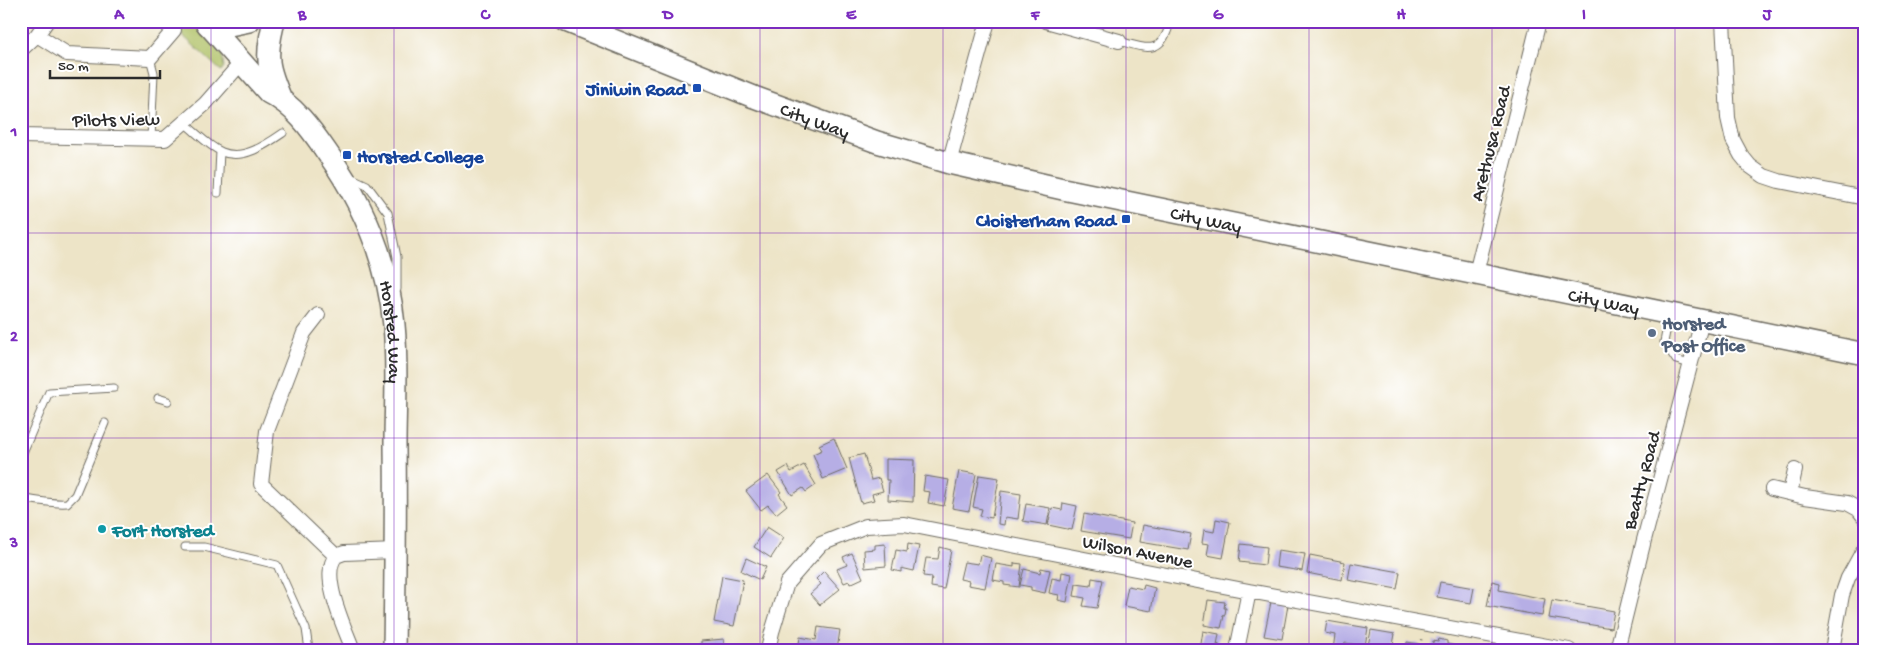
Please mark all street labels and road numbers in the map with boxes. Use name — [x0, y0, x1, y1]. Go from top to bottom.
street label: Arethusa Road — [1467, 82, 1518, 204]
street label: City Way — [776, 100, 852, 146]
street label: Pilots View — [71, 109, 160, 134]
street label: City Way — [1168, 203, 1244, 241]
street label: Horsted Way — [372, 278, 404, 384]
street label: City Way — [1566, 285, 1642, 322]
street label: Beatty Road — [1619, 427, 1668, 534]
street label: Wilson Avenue — [1080, 531, 1195, 575]

